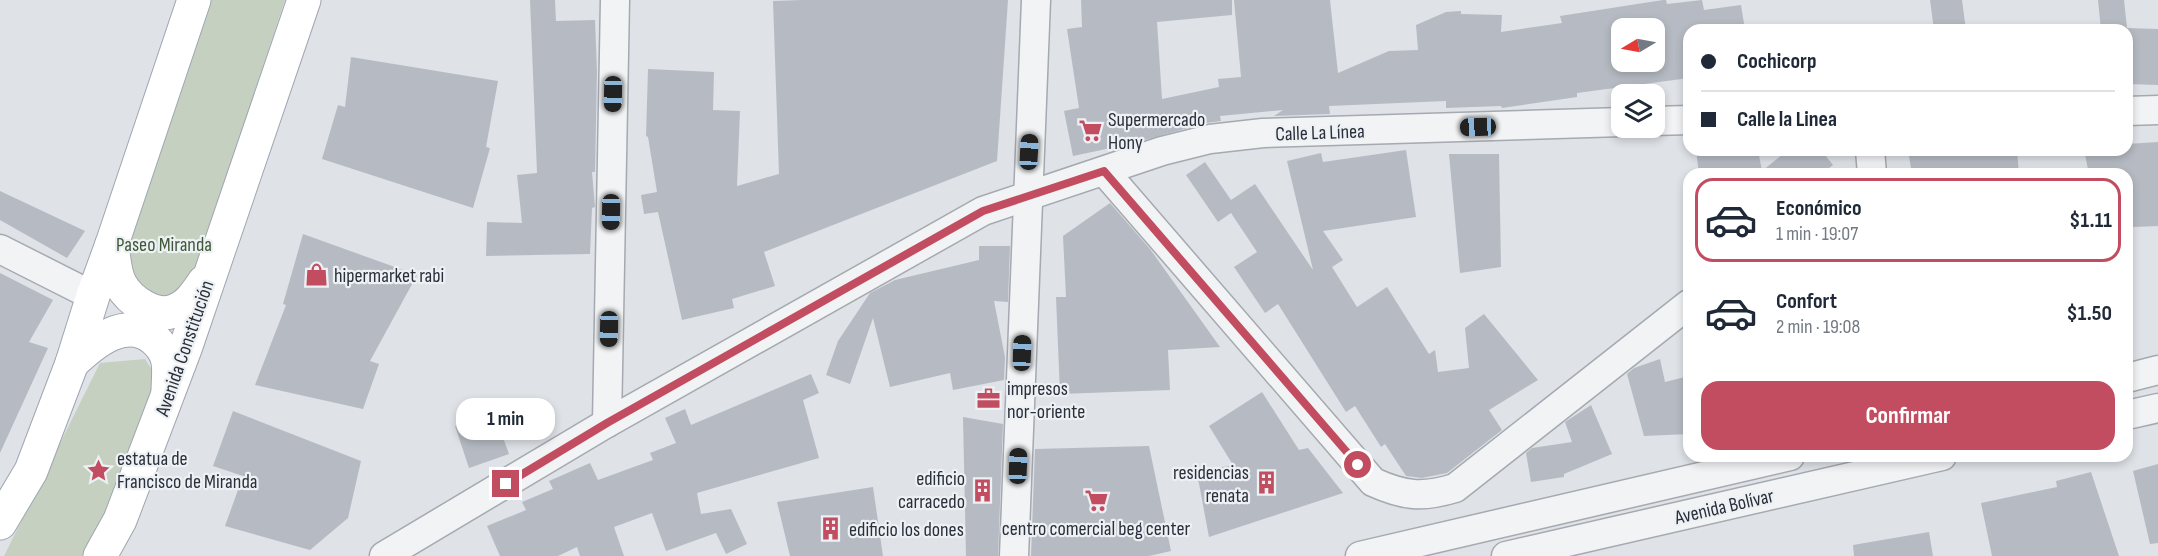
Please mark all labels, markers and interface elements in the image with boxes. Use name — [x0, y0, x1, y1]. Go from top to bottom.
north arrow — [1611, 18, 1665, 72]
map controls — [1611, 18, 1665, 138]
text: Cochicorp — [1737, 48, 1816, 75]
car — [604, 76, 622, 112]
button: layers — [1611, 84, 1665, 138]
text: Calle la Linea — [1737, 106, 1837, 133]
place label: Supermercado Hony — [1108, 108, 1205, 155]
car — [1460, 117, 1496, 137]
supermarket icon: Supermercado Hony — [1077, 118, 1103, 144]
street label: Calle La Línea — [1275, 119, 1365, 147]
car — [1019, 134, 1039, 170]
icon: car — [1704, 193, 1758, 247]
car — [602, 194, 620, 230]
text: Económico — [1776, 195, 1862, 222]
text: $1.11 — [2069, 207, 2112, 234]
text: 1 min · 19:07 — [1776, 222, 1858, 246]
park label: Paseo Miranda — [116, 233, 212, 257]
shop icon: hipermarket rabi — [303, 262, 329, 288]
place label: hipermarket rabi — [334, 264, 444, 288]
street label: Avenida Constitución — [150, 277, 219, 420]
icon: car — [1704, 286, 1758, 340]
text: Confort — [1776, 288, 1837, 315]
text: $1.50 — [2066, 300, 2112, 327]
car — [600, 311, 618, 347]
text: 2 min · 19:08 — [1776, 315, 1860, 339]
car — [1012, 335, 1032, 371]
place label: impresos nor-oriente — [1007, 377, 1085, 424]
button: Confirmar — [1701, 381, 2115, 450]
office icon: impresos nor-oriente — [976, 386, 1002, 412]
callout: 1 min — [456, 397, 556, 439]
text: 1 min — [487, 407, 524, 431]
place label: estatua de Francisco de Miranda — [117, 447, 257, 494]
car — [1008, 448, 1028, 484]
route start — [1344, 451, 1371, 478]
place icon: estatua de Francisco de Miranda — [86, 457, 112, 483]
place label: residencias renata — [1173, 461, 1249, 508]
place label: edificio carracedo — [898, 467, 965, 514]
route end — [492, 470, 519, 497]
building icon: residencias renata — [1254, 470, 1280, 496]
building icon: edificio carracedo — [970, 477, 996, 503]
street label: Avenida Bolívar — [1671, 484, 1776, 530]
supermarket icon: centro comercial beg center — [1083, 487, 1109, 513]
building icon: edificio los dones — [818, 516, 844, 542]
place label: centro comercial beg center — [1002, 517, 1190, 541]
place label: edificio los dones — [849, 518, 964, 542]

